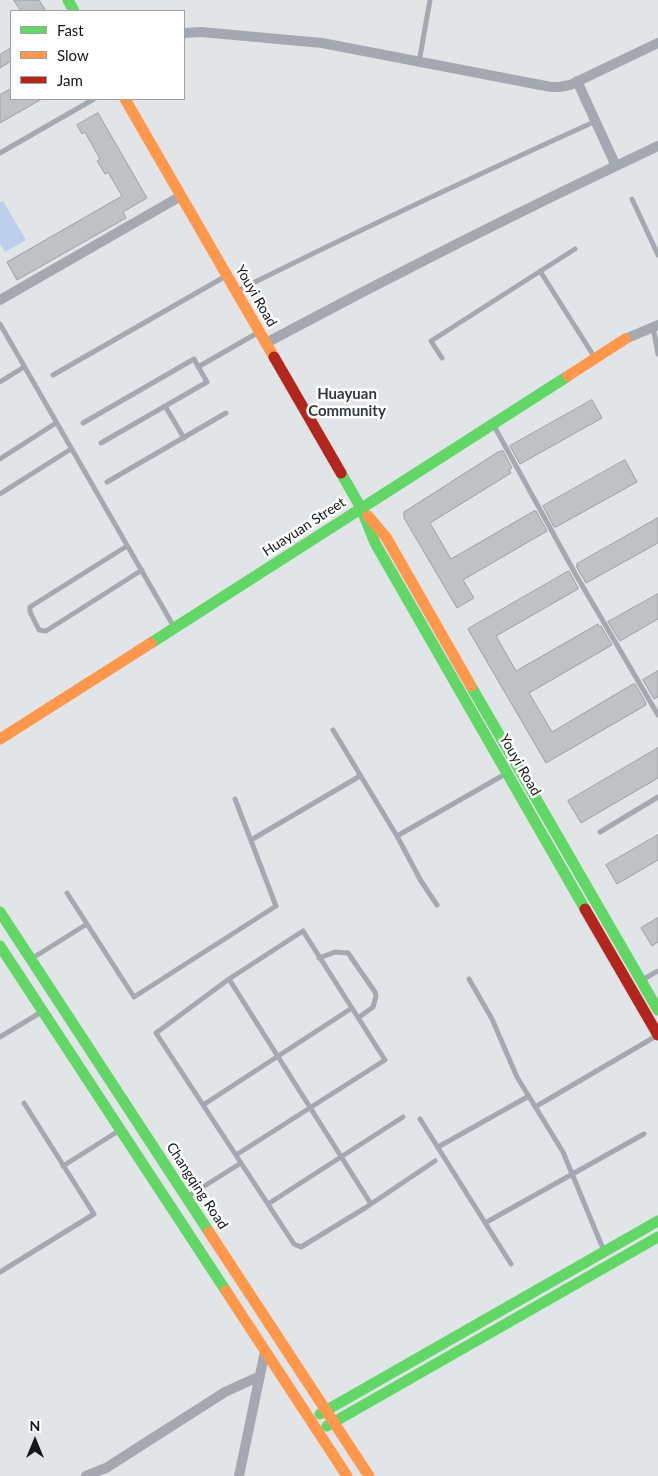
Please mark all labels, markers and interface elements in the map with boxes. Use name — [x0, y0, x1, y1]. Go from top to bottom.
legend — [10, 10, 185, 100]
text: Fast — [57, 21, 84, 39]
text: Slow — [57, 46, 89, 64]
text: Jam — [57, 71, 83, 89]
street label: Youyi Road — [232, 262, 280, 330]
district label: Huayuan Community — [308, 385, 386, 420]
street label: Huayuan Street — [259, 494, 349, 560]
street label: Youyi Road — [496, 731, 544, 799]
street label: Changqing Road — [163, 1139, 231, 1233]
north arrow — [10, 1416, 60, 1466]
text: N — [30, 1417, 40, 1434]

